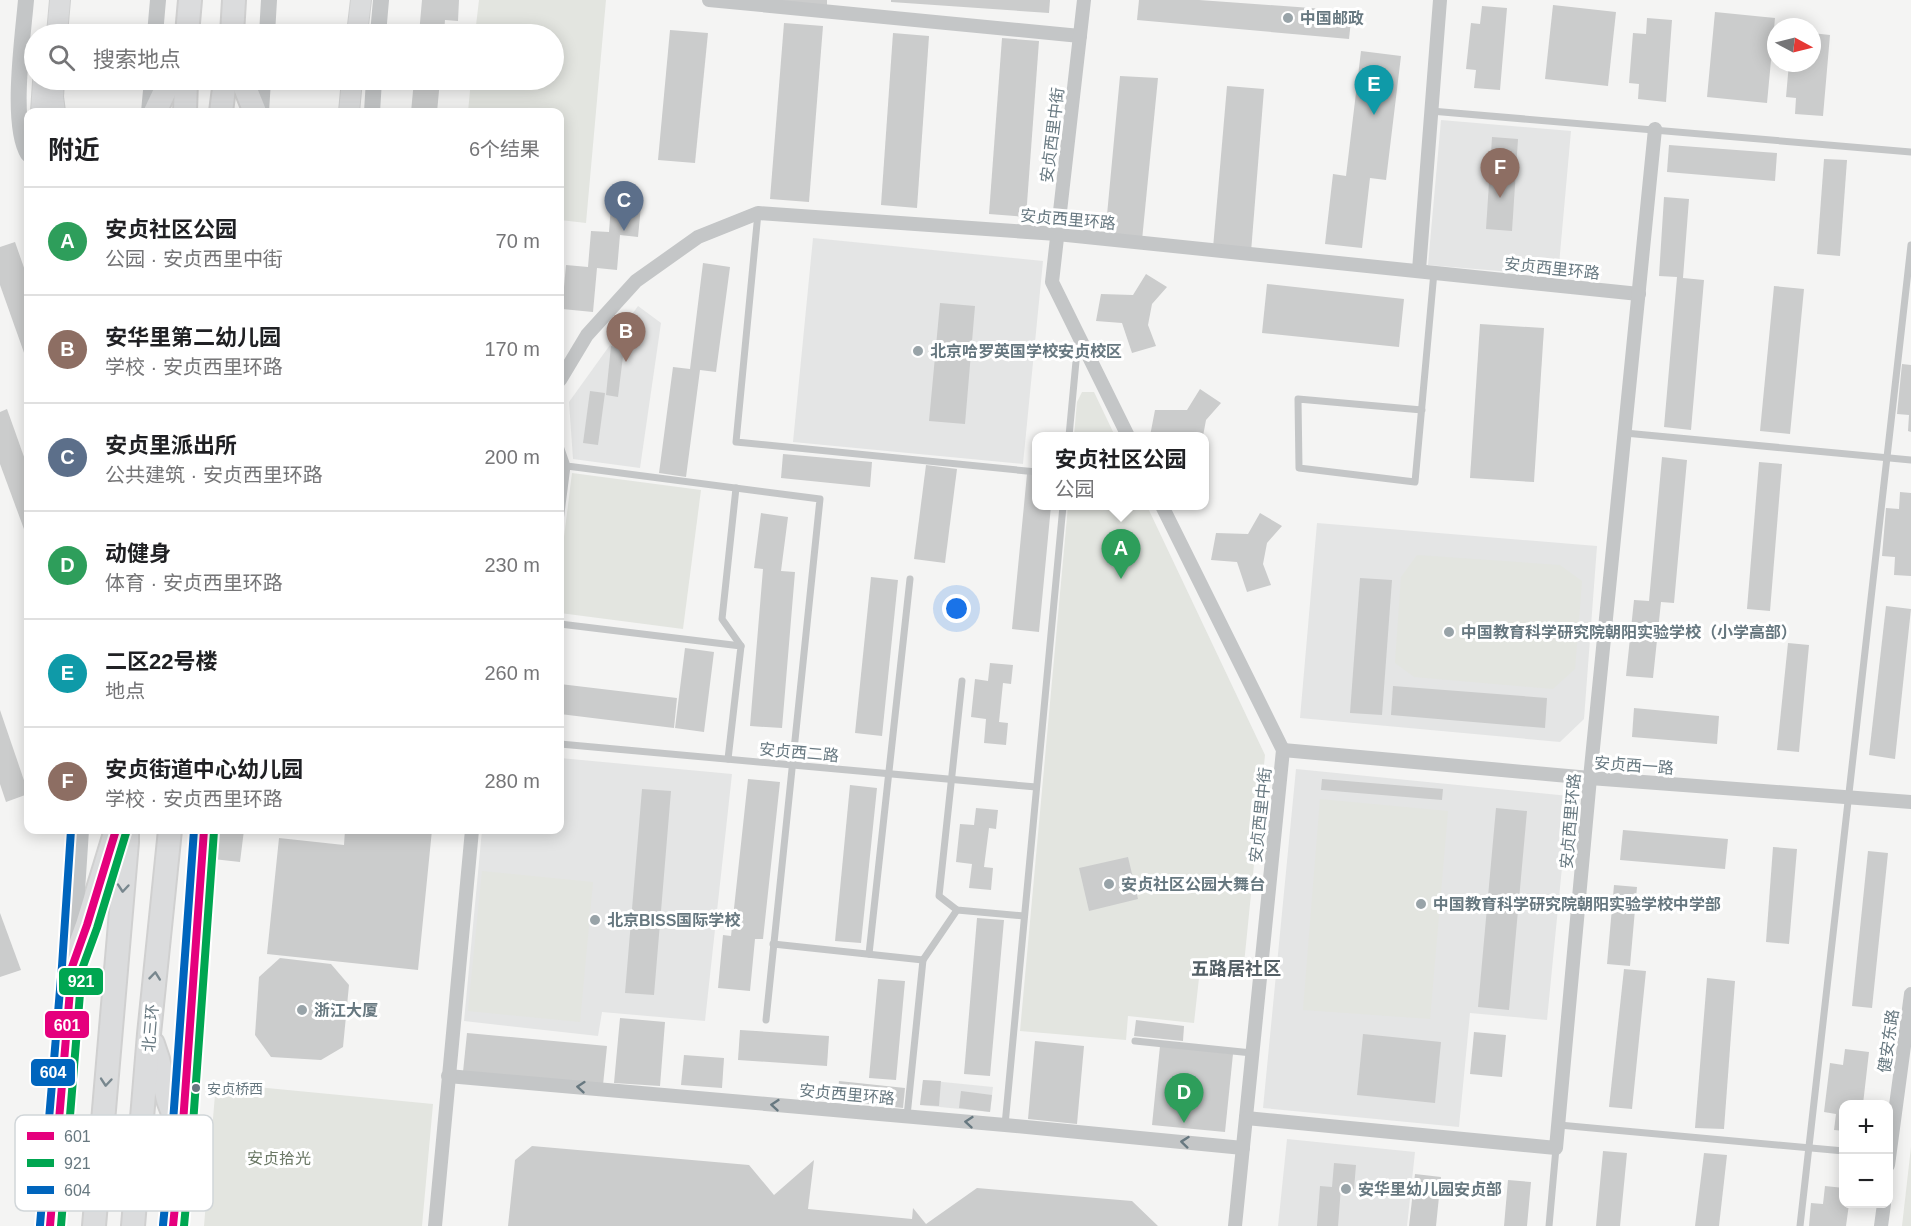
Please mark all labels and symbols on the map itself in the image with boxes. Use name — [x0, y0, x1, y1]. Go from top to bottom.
place label: 中国邮政 — [1300, 10, 1364, 27]
marker: 中国邮政 — [1281, 11, 1295, 25]
north arrow — [1767, 18, 1821, 72]
pin: E — [1354, 66, 1394, 115]
street label: 安贞西里中街 — [1038, 86, 1067, 184]
pin: F — [1480, 148, 1520, 198]
pin: C — [604, 182, 644, 231]
street label: 安贞西里环路 — [1019, 207, 1117, 232]
street label: 安贞西里环路 — [1503, 255, 1601, 282]
pin: B — [606, 312, 646, 362]
place label: 北京哈罗英国学校安贞校区 — [930, 342, 1122, 360]
marker: 北京哈罗英国学校安贞校区 — [911, 344, 925, 358]
pin: A — [1102, 530, 1140, 579]
your location — [942, 594, 971, 623]
place label: 中国教育科学研究院朝阳实验学校（小学高部） — [1461, 623, 1797, 641]
marker: 中国教育科学研究院朝阳实验学校（小学高部） — [1442, 625, 1456, 639]
street label: 安贞西二路 — [758, 741, 840, 764]
street label: 安贞西一路 — [1593, 754, 1674, 777]
street label: 安贞西里中街 — [1247, 766, 1274, 864]
street label: 安贞西里环路 — [1558, 772, 1583, 870]
place label: 安贞社区公园大舞台 — [1121, 875, 1265, 893]
marker: 安贞社区公园大舞台 — [1102, 877, 1116, 891]
one-way arrow — [117, 883, 130, 892]
place label: 中国教育科学研究院朝阳实验学校中学部 — [1433, 895, 1721, 913]
marker: 中国教育科学研究院朝阳实验学校中学部 — [1414, 897, 1428, 911]
place label: 北京BISS国际学校 — [607, 911, 741, 929]
marker: 北京BISS国际学校 — [588, 913, 602, 927]
district label: 五路居社区 — [1191, 959, 1281, 979]
line badge: 921 — [58, 967, 104, 996]
one-way arrow — [148, 972, 161, 981]
text: 921 — [68, 973, 94, 990]
place label: 浙江大厦 — [314, 1002, 378, 1019]
street label: 北三环 — [140, 1003, 161, 1053]
marker: 浙江大厦 — [295, 1003, 309, 1017]
street label: 健安东路 — [1876, 1008, 1901, 1074]
line badge: 601 — [44, 1010, 90, 1039]
text: 601 — [54, 1017, 80, 1034]
line badge: 604 — [30, 1058, 76, 1087]
text: 604 — [40, 1064, 66, 1081]
pin: D — [1164, 1074, 1204, 1123]
one-way arrow — [100, 1078, 113, 1087]
place label: 安贞桥西 — [207, 1081, 263, 1097]
one-way arrow — [576, 1081, 586, 1094]
marker: 安贞桥西 — [190, 1082, 202, 1094]
street label: 安贞西里环路 — [798, 1082, 896, 1107]
one-way arrow — [771, 1098, 780, 1111]
legend — [15, 1115, 213, 1211]
one-way arrow — [965, 1116, 974, 1129]
text: 601 — [64, 1128, 91, 1145]
one-way arrow — [1180, 1136, 1189, 1149]
park label: 安贞拾光 — [247, 1150, 311, 1167]
text: 921 — [64, 1155, 91, 1172]
place label: 安华里幼儿园安贞部 — [1358, 1180, 1502, 1198]
text: 604 — [64, 1182, 91, 1199]
marker: 安华里幼儿园安贞部 — [1339, 1182, 1353, 1196]

